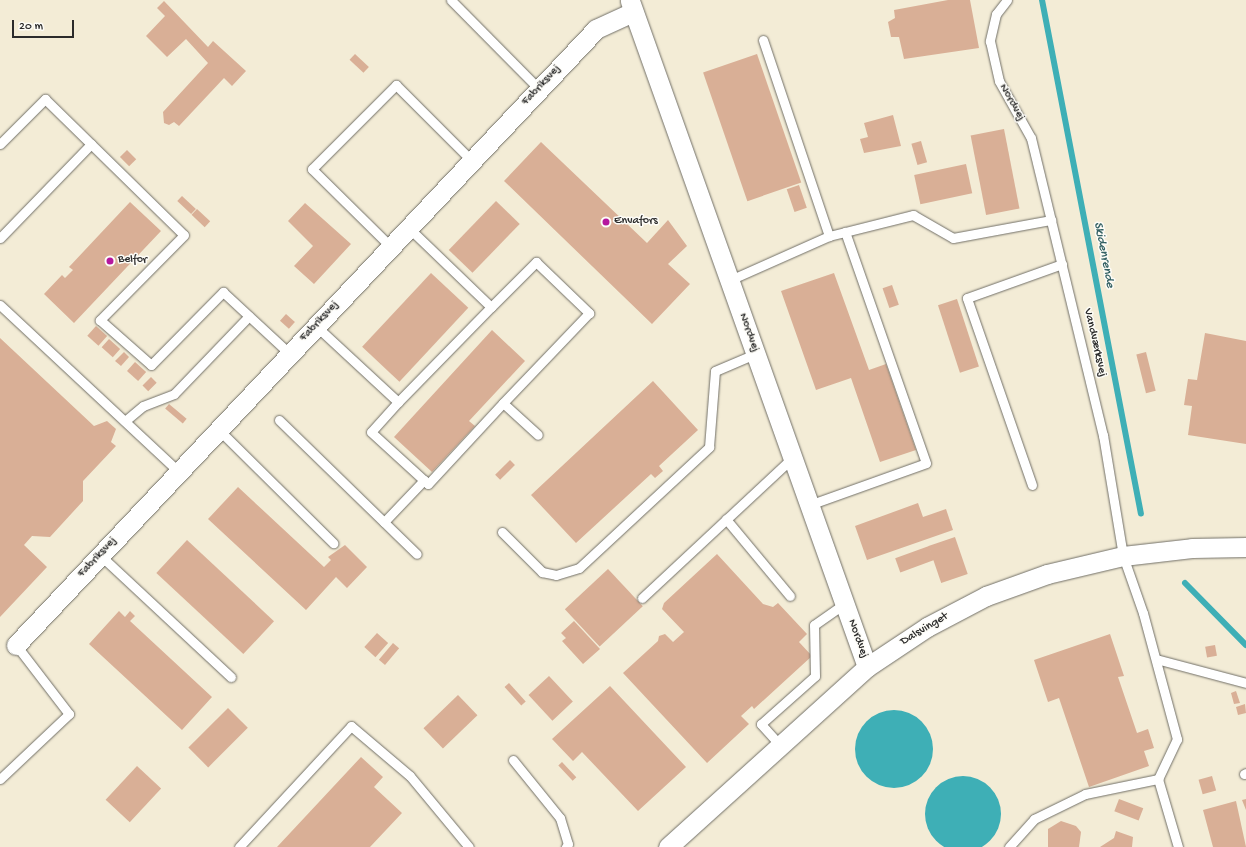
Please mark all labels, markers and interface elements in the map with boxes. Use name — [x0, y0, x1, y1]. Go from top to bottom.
scale bar — [14, 12, 76, 38]
text: 20 m — [19, 20, 43, 34]
street label: Fabriksvej — [519, 63, 565, 109]
street label: Nordvej — [995, 82, 1027, 124]
place label: Envafors — [614, 215, 658, 229]
marker: Envafors — [601, 217, 611, 227]
water label: Skidenrende — [1089, 221, 1117, 289]
place label: Belfor — [118, 254, 147, 268]
marker: Belfor — [105, 256, 115, 266]
street label: Fabriksvej — [297, 299, 343, 345]
street label: Vandværksvej — [1079, 307, 1109, 379]
street label: Nordvej — [735, 312, 761, 354]
street label: Fabriksvej — [75, 535, 121, 581]
street label: Dalsvinget — [899, 610, 951, 650]
street label: Nordvej — [843, 618, 871, 660]

